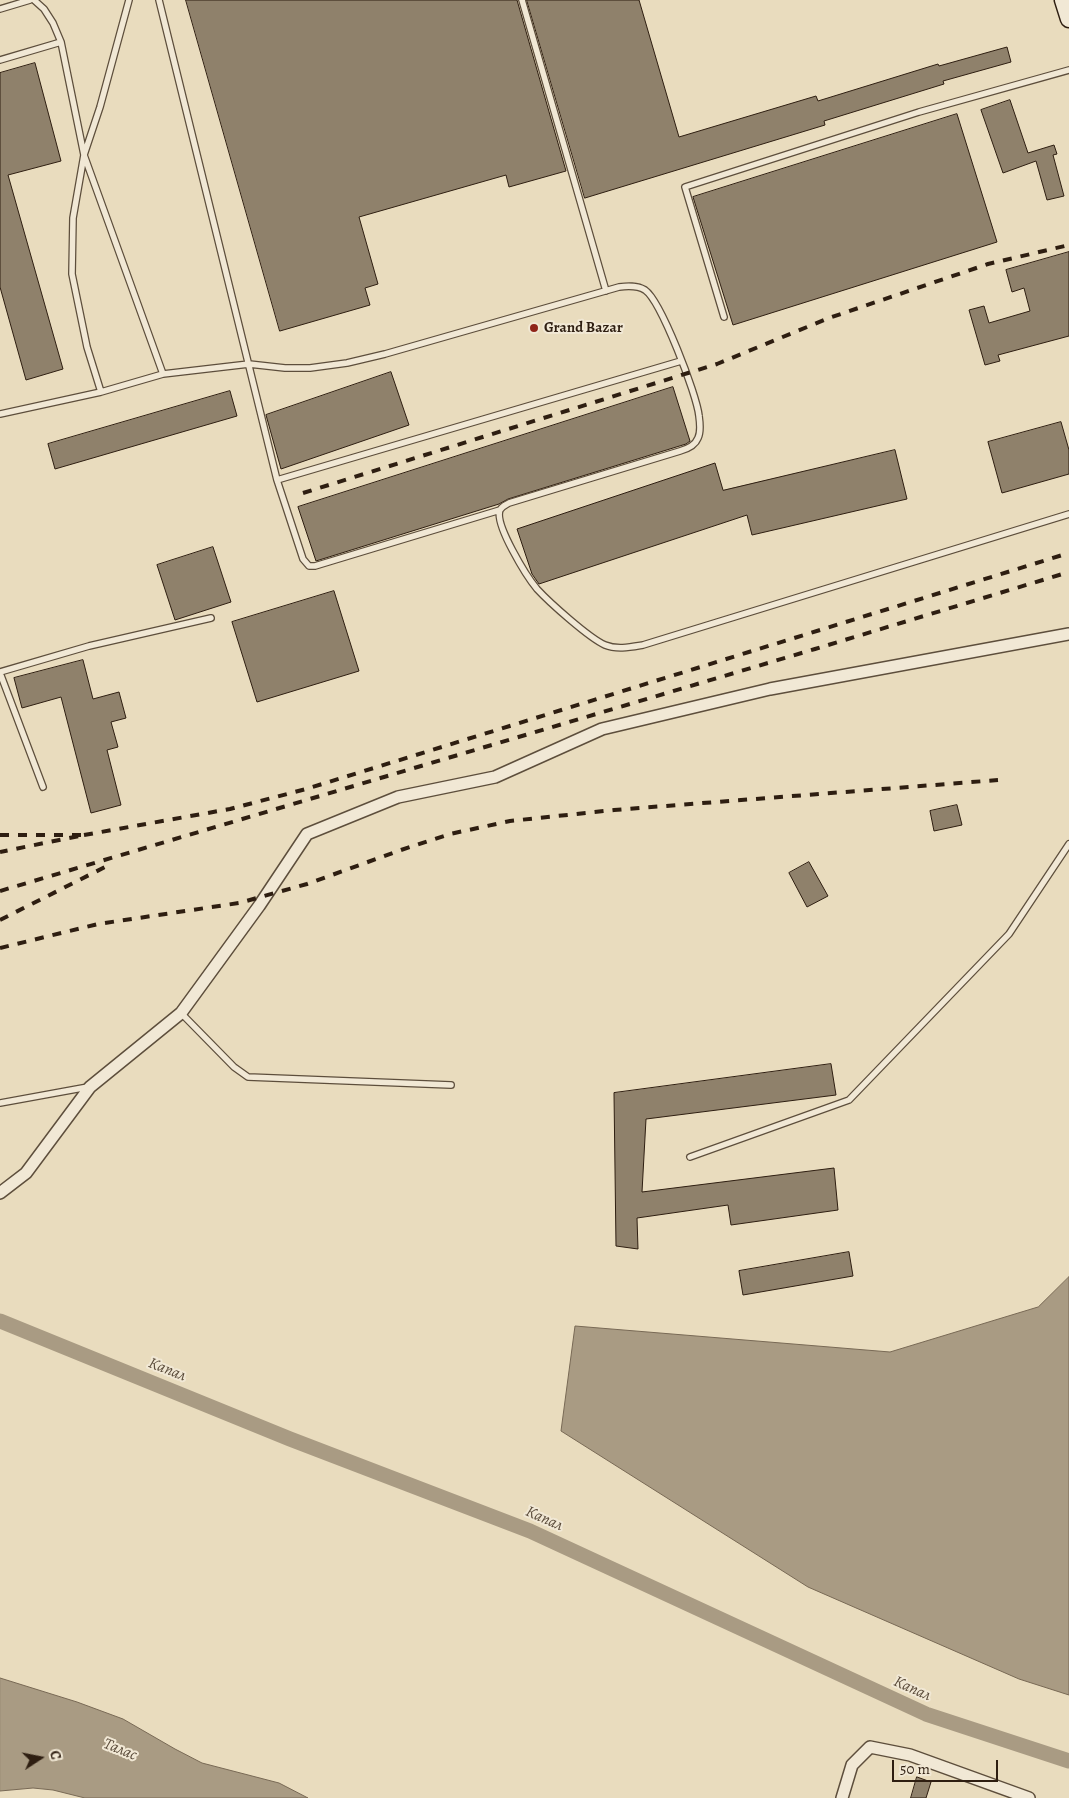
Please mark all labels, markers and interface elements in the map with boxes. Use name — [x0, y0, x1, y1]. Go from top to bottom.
place label: Grand Bazar — [544, 319, 623, 337]
marker: Grand Bazar — [528, 322, 540, 334]
water label: Капал — [145, 1354, 189, 1386]
water label: Капал — [522, 1502, 566, 1536]
water label: Капал — [890, 1672, 934, 1706]
north arrow — [15, 1733, 65, 1783]
water label: Талас — [100, 1735, 140, 1765]
text: С — [45, 1749, 65, 1761]
scale bar — [894, 1750, 1000, 1782]
text: 50 m — [900, 1759, 930, 1779]

